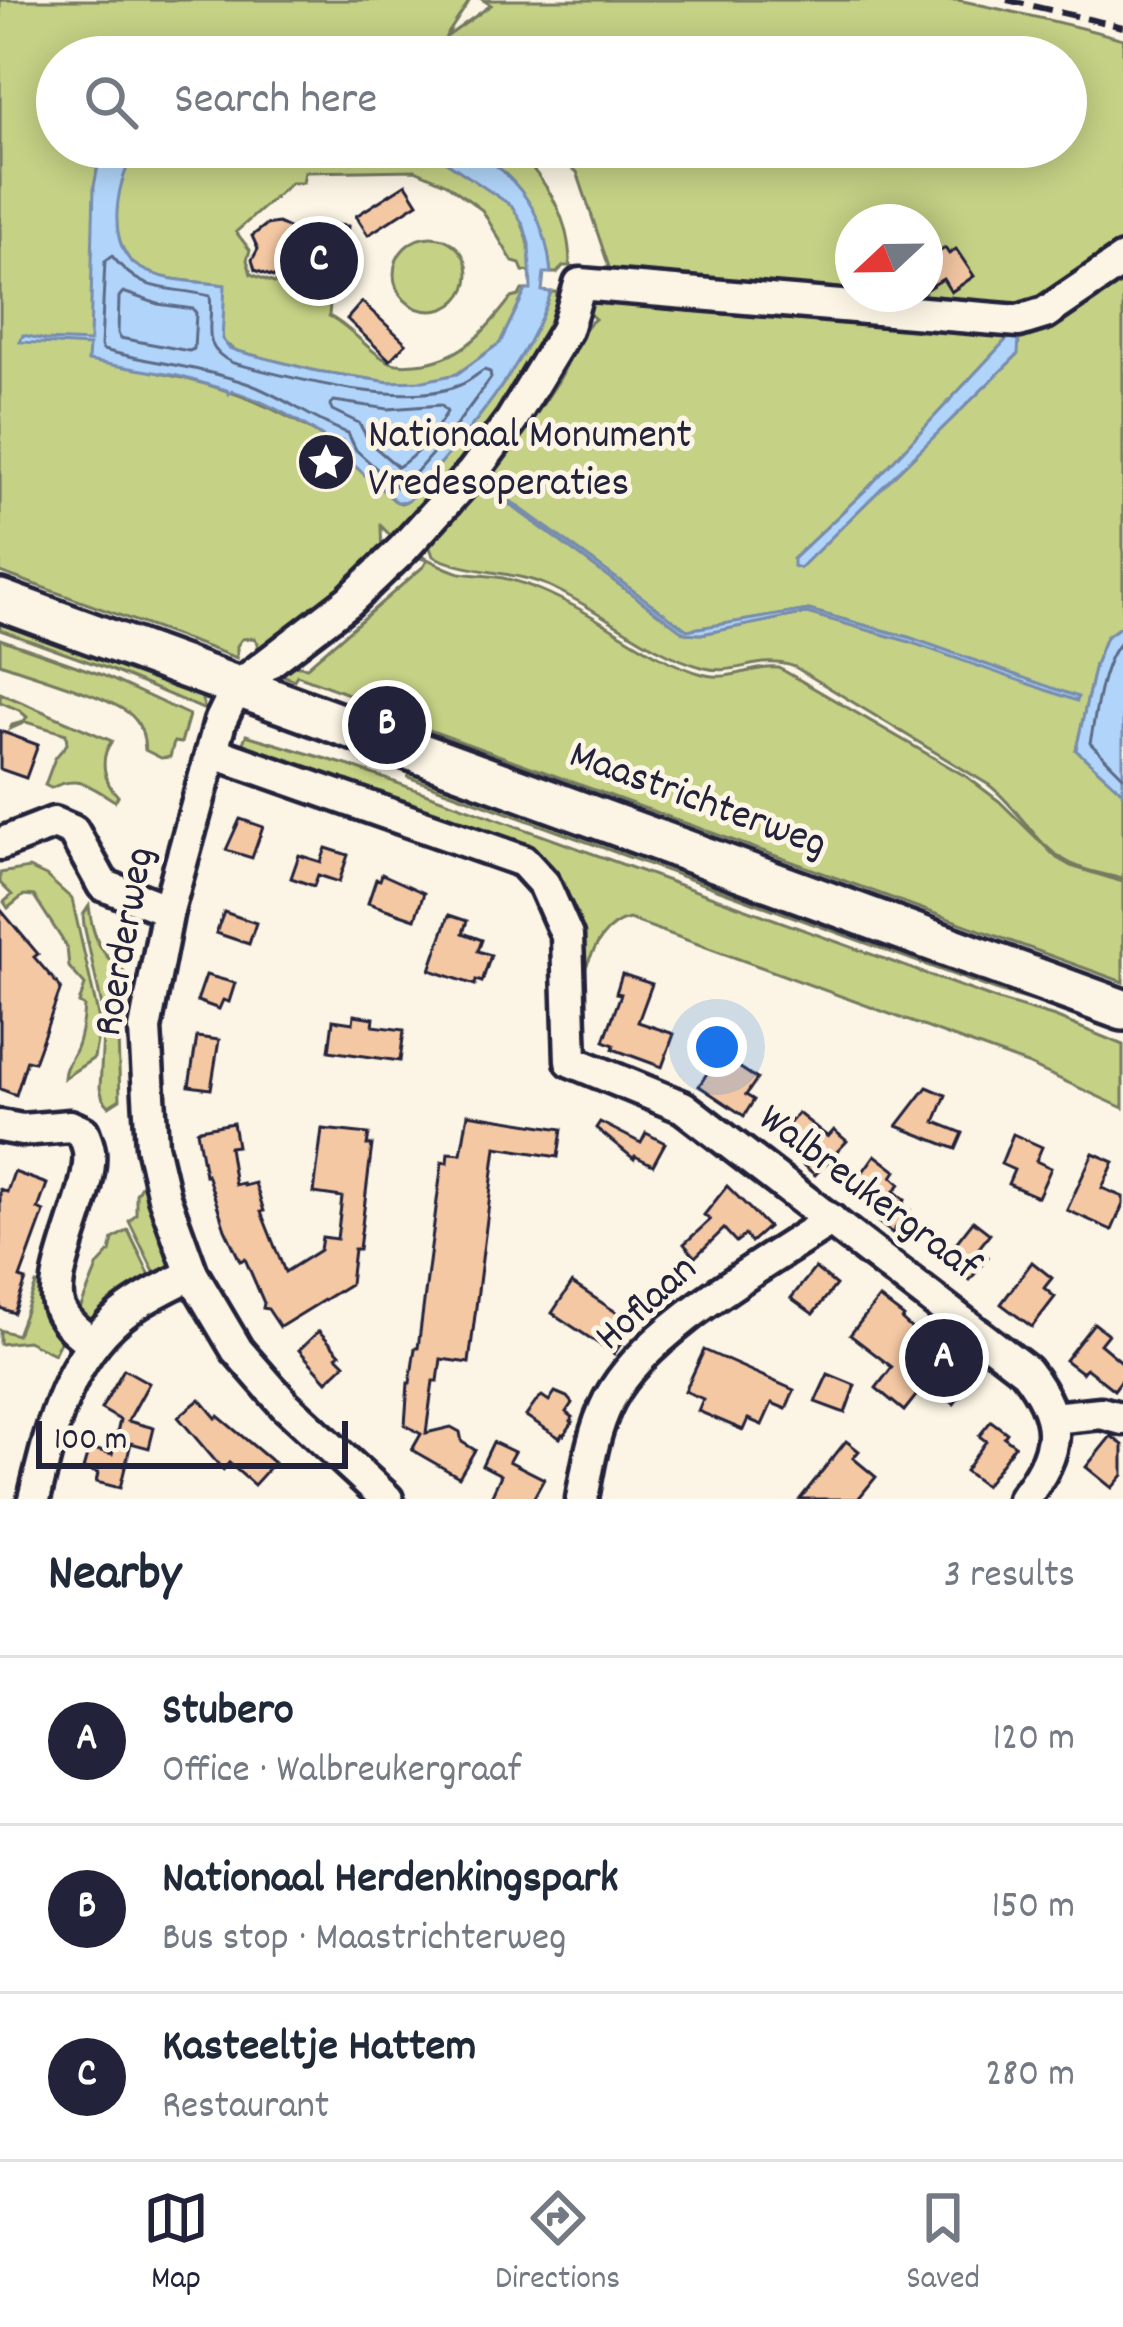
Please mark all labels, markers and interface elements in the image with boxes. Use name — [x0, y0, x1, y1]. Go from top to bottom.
search box — [36, 36, 1087, 168]
icon: search — [78, 69, 144, 135]
text: Search here — [174, 70, 377, 134]
north arrow — [835, 204, 943, 312]
pin: C — [280, 216, 358, 306]
place label: Nationaal Monument Vredesoperaties — [368, 408, 692, 516]
place icon: Nationaal Monument Vredesoperaties — [295, 431, 357, 493]
pin: B — [348, 680, 426, 770]
street label: Maastrichterweg — [560, 728, 834, 876]
street label: Roerderweg — [81, 843, 173, 1041]
your location — [687, 1017, 747, 1077]
street label: Walbreukergraaf — [744, 1092, 991, 1299]
street label: Hoflaan — [583, 1243, 713, 1367]
pin: A — [905, 1313, 983, 1403]
scale bar — [36, 1415, 348, 1468]
text: 100 m — [54, 1418, 127, 1465]
text: Nearby — [48, 1541, 181, 1613]
text: 3 results — [944, 1550, 1075, 1605]
text: Stubero — [162, 1681, 294, 1745]
text: A — [76, 1713, 98, 1768]
text: 120 m — [992, 1713, 1075, 1768]
text: Office · Walbreukergraaf — [162, 1745, 521, 1800]
text: Nationaal Herdenkingspark — [162, 1849, 619, 1913]
text: B — [78, 1881, 96, 1936]
text: 150 m — [991, 1881, 1075, 1936]
text: Bus stop · Maastrichterweg — [162, 1913, 566, 1968]
text: Kasteeltje Hattem — [162, 2017, 476, 2081]
text: C — [77, 2049, 97, 2104]
text: 280 m — [985, 2049, 1075, 2104]
text: Restaurant — [162, 2081, 329, 2136]
tab: Map — [143, 2185, 209, 2304]
tab: Directions — [495, 2185, 620, 2304]
tab: Saved — [906, 2185, 980, 2304]

